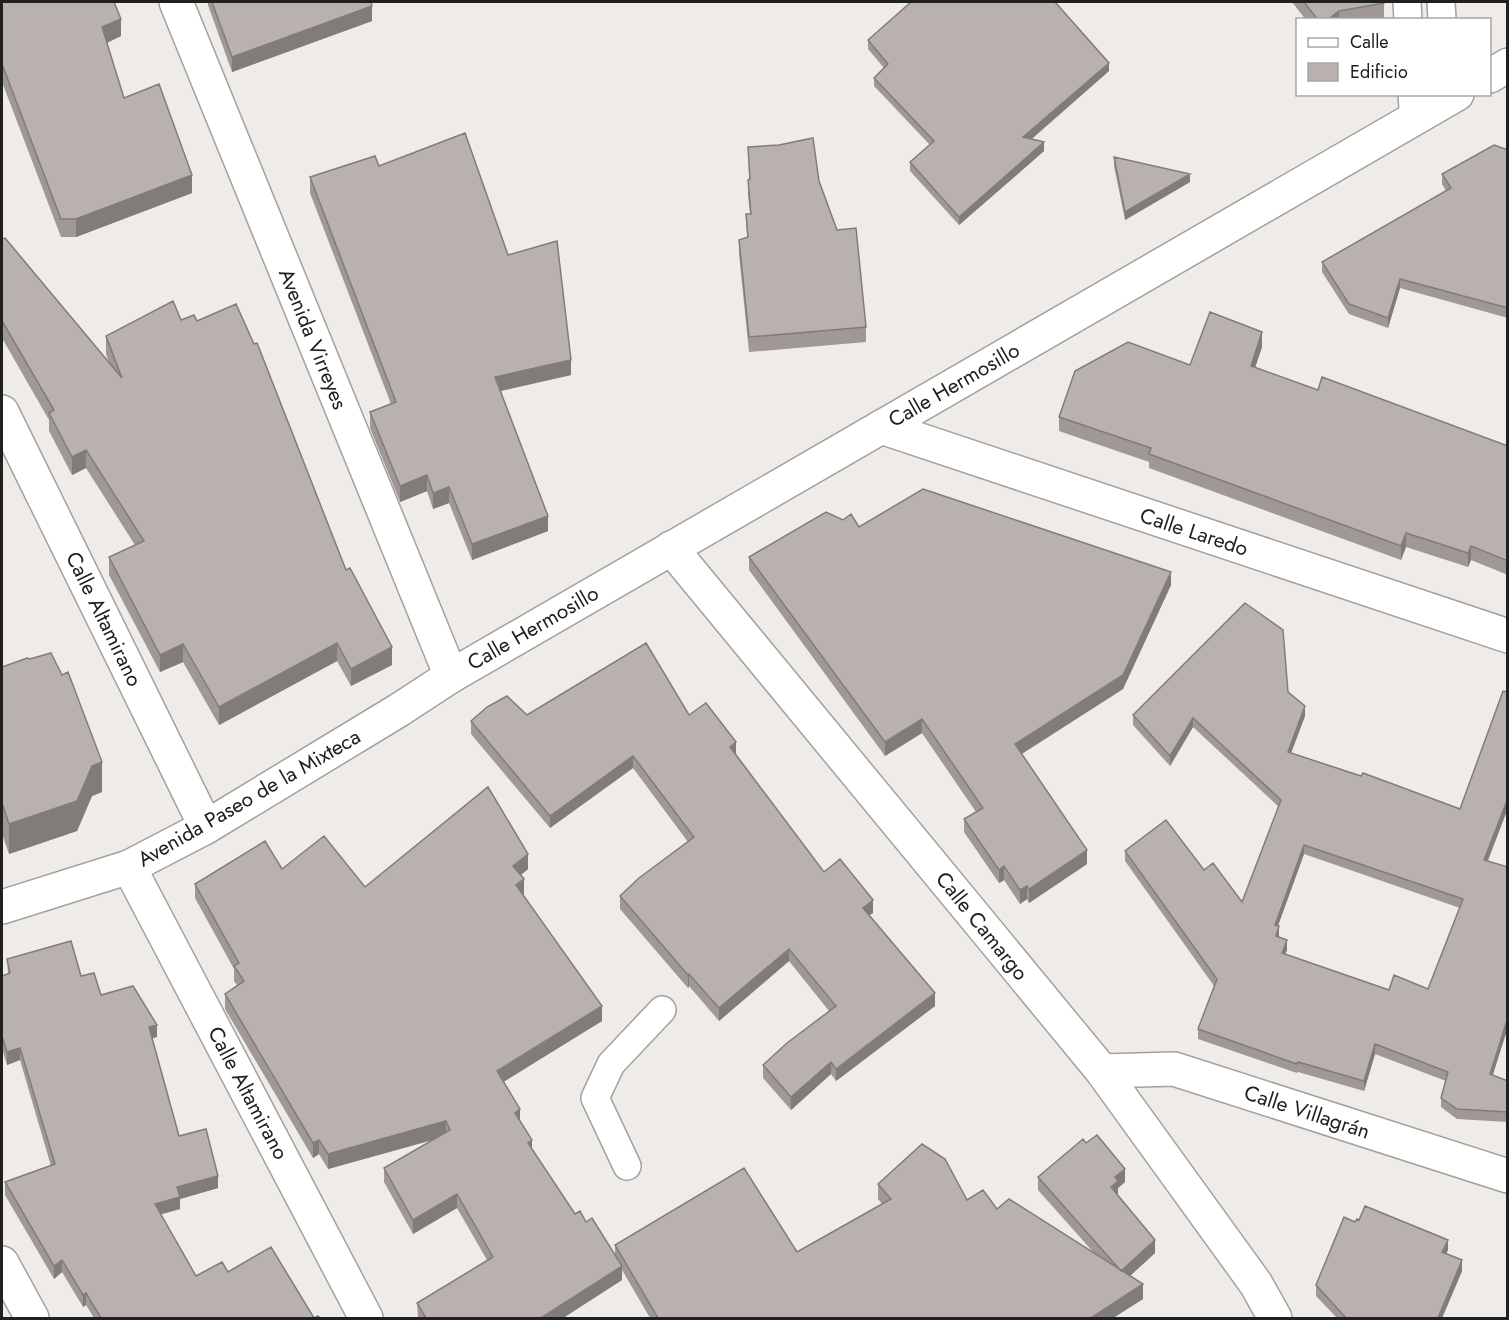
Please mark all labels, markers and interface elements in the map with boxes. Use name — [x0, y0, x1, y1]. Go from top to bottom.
legend — [1296, 18, 1491, 96]
text: Calle — [1350, 29, 1389, 55]
text: Edificio — [1350, 59, 1408, 85]
street label: Avenida Virreyes — [271, 264, 355, 414]
street label: Calle Hermosillo — [883, 335, 1025, 435]
street label: Calle Laredo — [1136, 500, 1252, 564]
street label: Calle Altamirano — [58, 546, 150, 692]
street label: Calle Hermosillo — [462, 578, 604, 678]
street label: Avenida Paseo de la Mixteca — [132, 722, 366, 874]
street label: Calle Camargo — [929, 865, 1035, 987]
street label: Calle Altamirano — [200, 1021, 296, 1165]
street label: Calle Villagrán — [1240, 1078, 1374, 1146]

